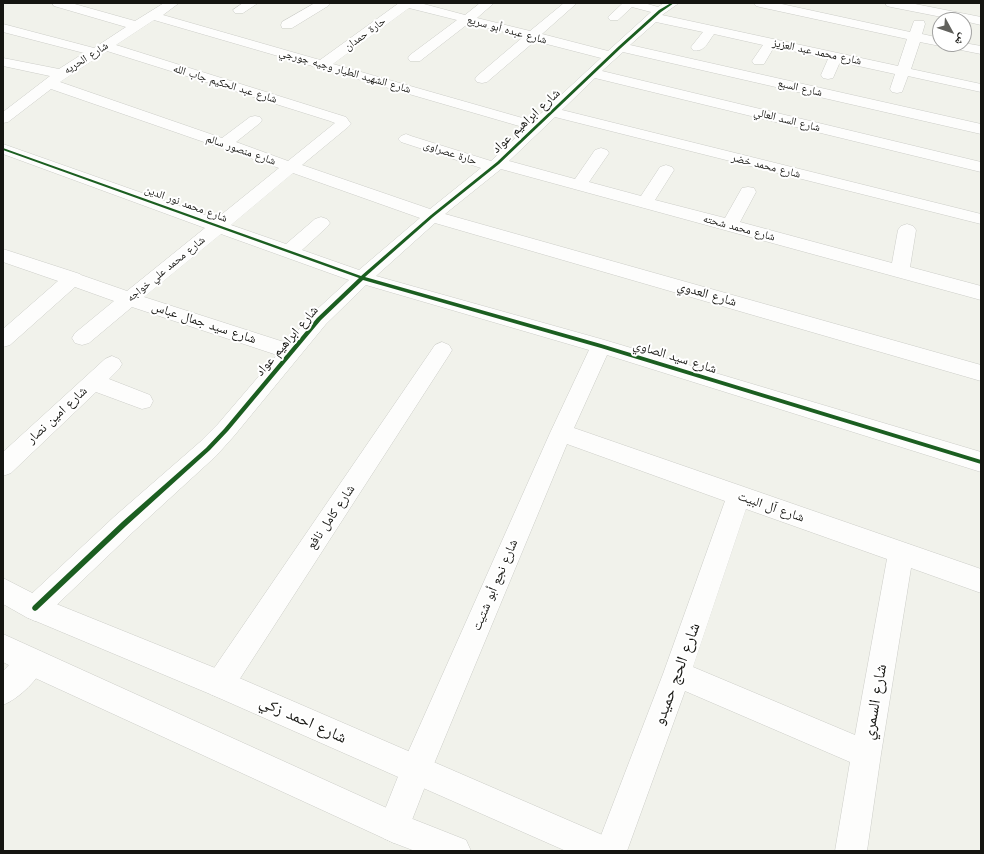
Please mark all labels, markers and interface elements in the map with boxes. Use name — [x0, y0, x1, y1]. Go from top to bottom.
north arrow — [932, 12, 972, 52]
street label: شارع عبده أبو سريع — [466, 13, 548, 47]
street label: حارة حمدان — [342, 15, 388, 53]
text: ش — [952, 31, 970, 48]
street label: شارع محمد عبد العزيز — [771, 36, 863, 68]
street label: شارع الحريه — [61, 39, 111, 77]
street label: شارع الشهيد الطيار وجيه جورجي — [278, 46, 412, 96]
street label: شارع عبد الحكيم جاب الله — [171, 62, 279, 106]
street label: شارع السبع — [776, 76, 824, 100]
street label: شارع ابراهيم عواد — [489, 85, 563, 157]
street label: شارع السد العالي — [752, 105, 822, 135]
street label: شارع منصور سالم — [204, 132, 278, 168]
street label: حارة عصراوى — [422, 138, 478, 168]
street label: شارع محمد خضر — [730, 151, 802, 181]
street label: شارع محمد نور الدين — [143, 183, 229, 225]
street label: شارع محمد شحته — [702, 212, 776, 244]
street label: شارع محمد علي خواجه — [124, 233, 208, 305]
street label: شارع العدوي — [676, 278, 738, 310]
street label: شارع سيد جمال عباس — [150, 299, 258, 347]
street label: شارع ابراهيم عواد — [252, 303, 322, 379]
street label: شارع سيد الصاوي — [631, 337, 719, 377]
street label: شارع امين نصار — [24, 383, 90, 447]
street label: شارع كامل نافع — [304, 482, 358, 552]
street label: شارع آل البيت — [736, 488, 806, 526]
street label: شارع نجع أبو شتيت — [469, 537, 521, 633]
street label: شارع الحج حميدو — [650, 620, 704, 728]
street label: شارع السمري — [859, 663, 891, 741]
street label: شارع احمد زكي — [256, 692, 350, 748]

